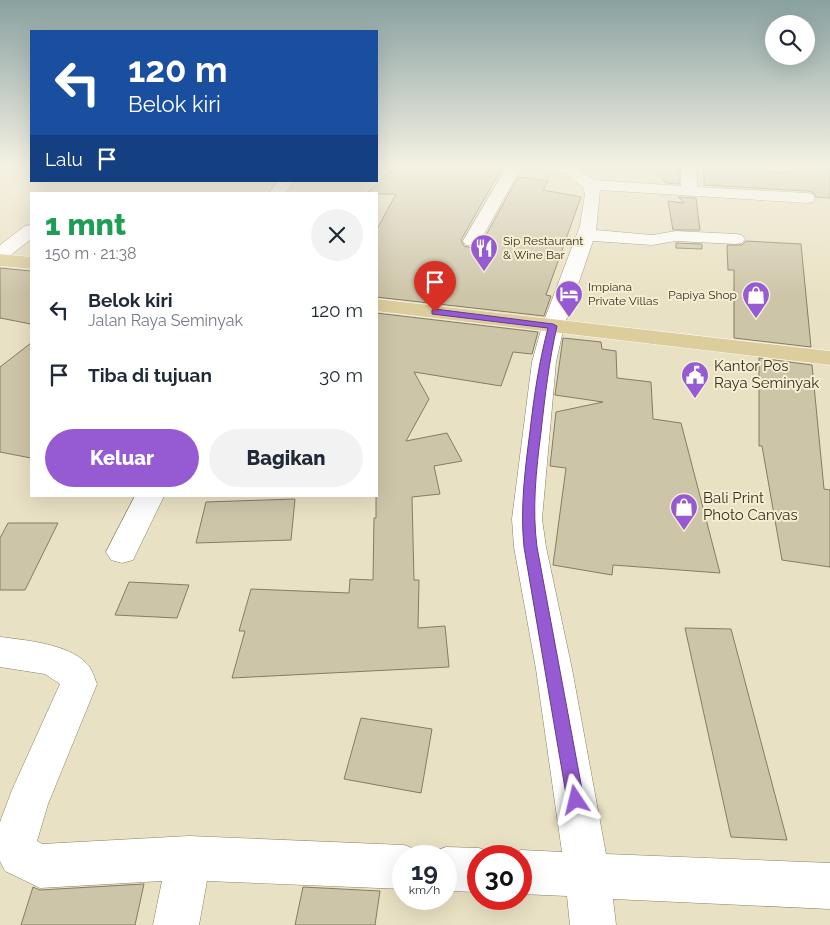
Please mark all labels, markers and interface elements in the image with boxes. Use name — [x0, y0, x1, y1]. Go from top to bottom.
map controls — [765, 15, 815, 65]
button: search — [765, 15, 815, 65]
text: 120 m — [128, 49, 228, 90]
icon: left — [45, 50, 110, 115]
text: Belok kiri — [128, 91, 221, 117]
icon: arrive — [93, 145, 121, 173]
text: Lalu — [45, 148, 83, 170]
text: 1 mnt — [45, 207, 126, 242]
button: close — [311, 209, 363, 261]
restaurant icon: Sip Restaurant & Wine Bar — [469, 233, 499, 272]
place label: Sip Restaurant & Wine Bar — [503, 234, 583, 262]
text: 150 m · 21:38 — [45, 244, 137, 263]
pin — [414, 261, 456, 312]
icon: arrive — [421, 268, 449, 296]
hotel icon: Impiana Private Villas — [554, 279, 584, 318]
place label: Impiana Private Villas — [588, 280, 658, 308]
shop icon: Papiya Shop — [741, 280, 771, 319]
place label: Papiya Shop — [668, 288, 737, 302]
text: Belok kiri — [88, 289, 173, 311]
icon: left — [45, 296, 73, 324]
text: 120 m — [311, 299, 363, 321]
text: Jalan Raya Seminyak — [88, 311, 243, 330]
place label: Kantor Pos Raya Seminyak — [714, 357, 819, 392]
public building icon: Kantor Pos Raya Seminyak — [680, 360, 710, 399]
icon: arrive — [45, 361, 73, 389]
text: Tiba di tujuan — [88, 364, 212, 386]
text: 30 m — [319, 364, 363, 386]
button: Keluar — [45, 429, 199, 487]
button: Bagikan — [209, 429, 363, 487]
place label: Bali Print Photo Canvas — [703, 489, 798, 524]
shop icon: Bali Print Photo Canvas — [669, 492, 699, 531]
position arrow — [549, 773, 601, 825]
speed limit sign: 30 — [467, 845, 532, 910]
text: 19 — [411, 856, 438, 886]
text: km/h — [409, 883, 440, 897]

